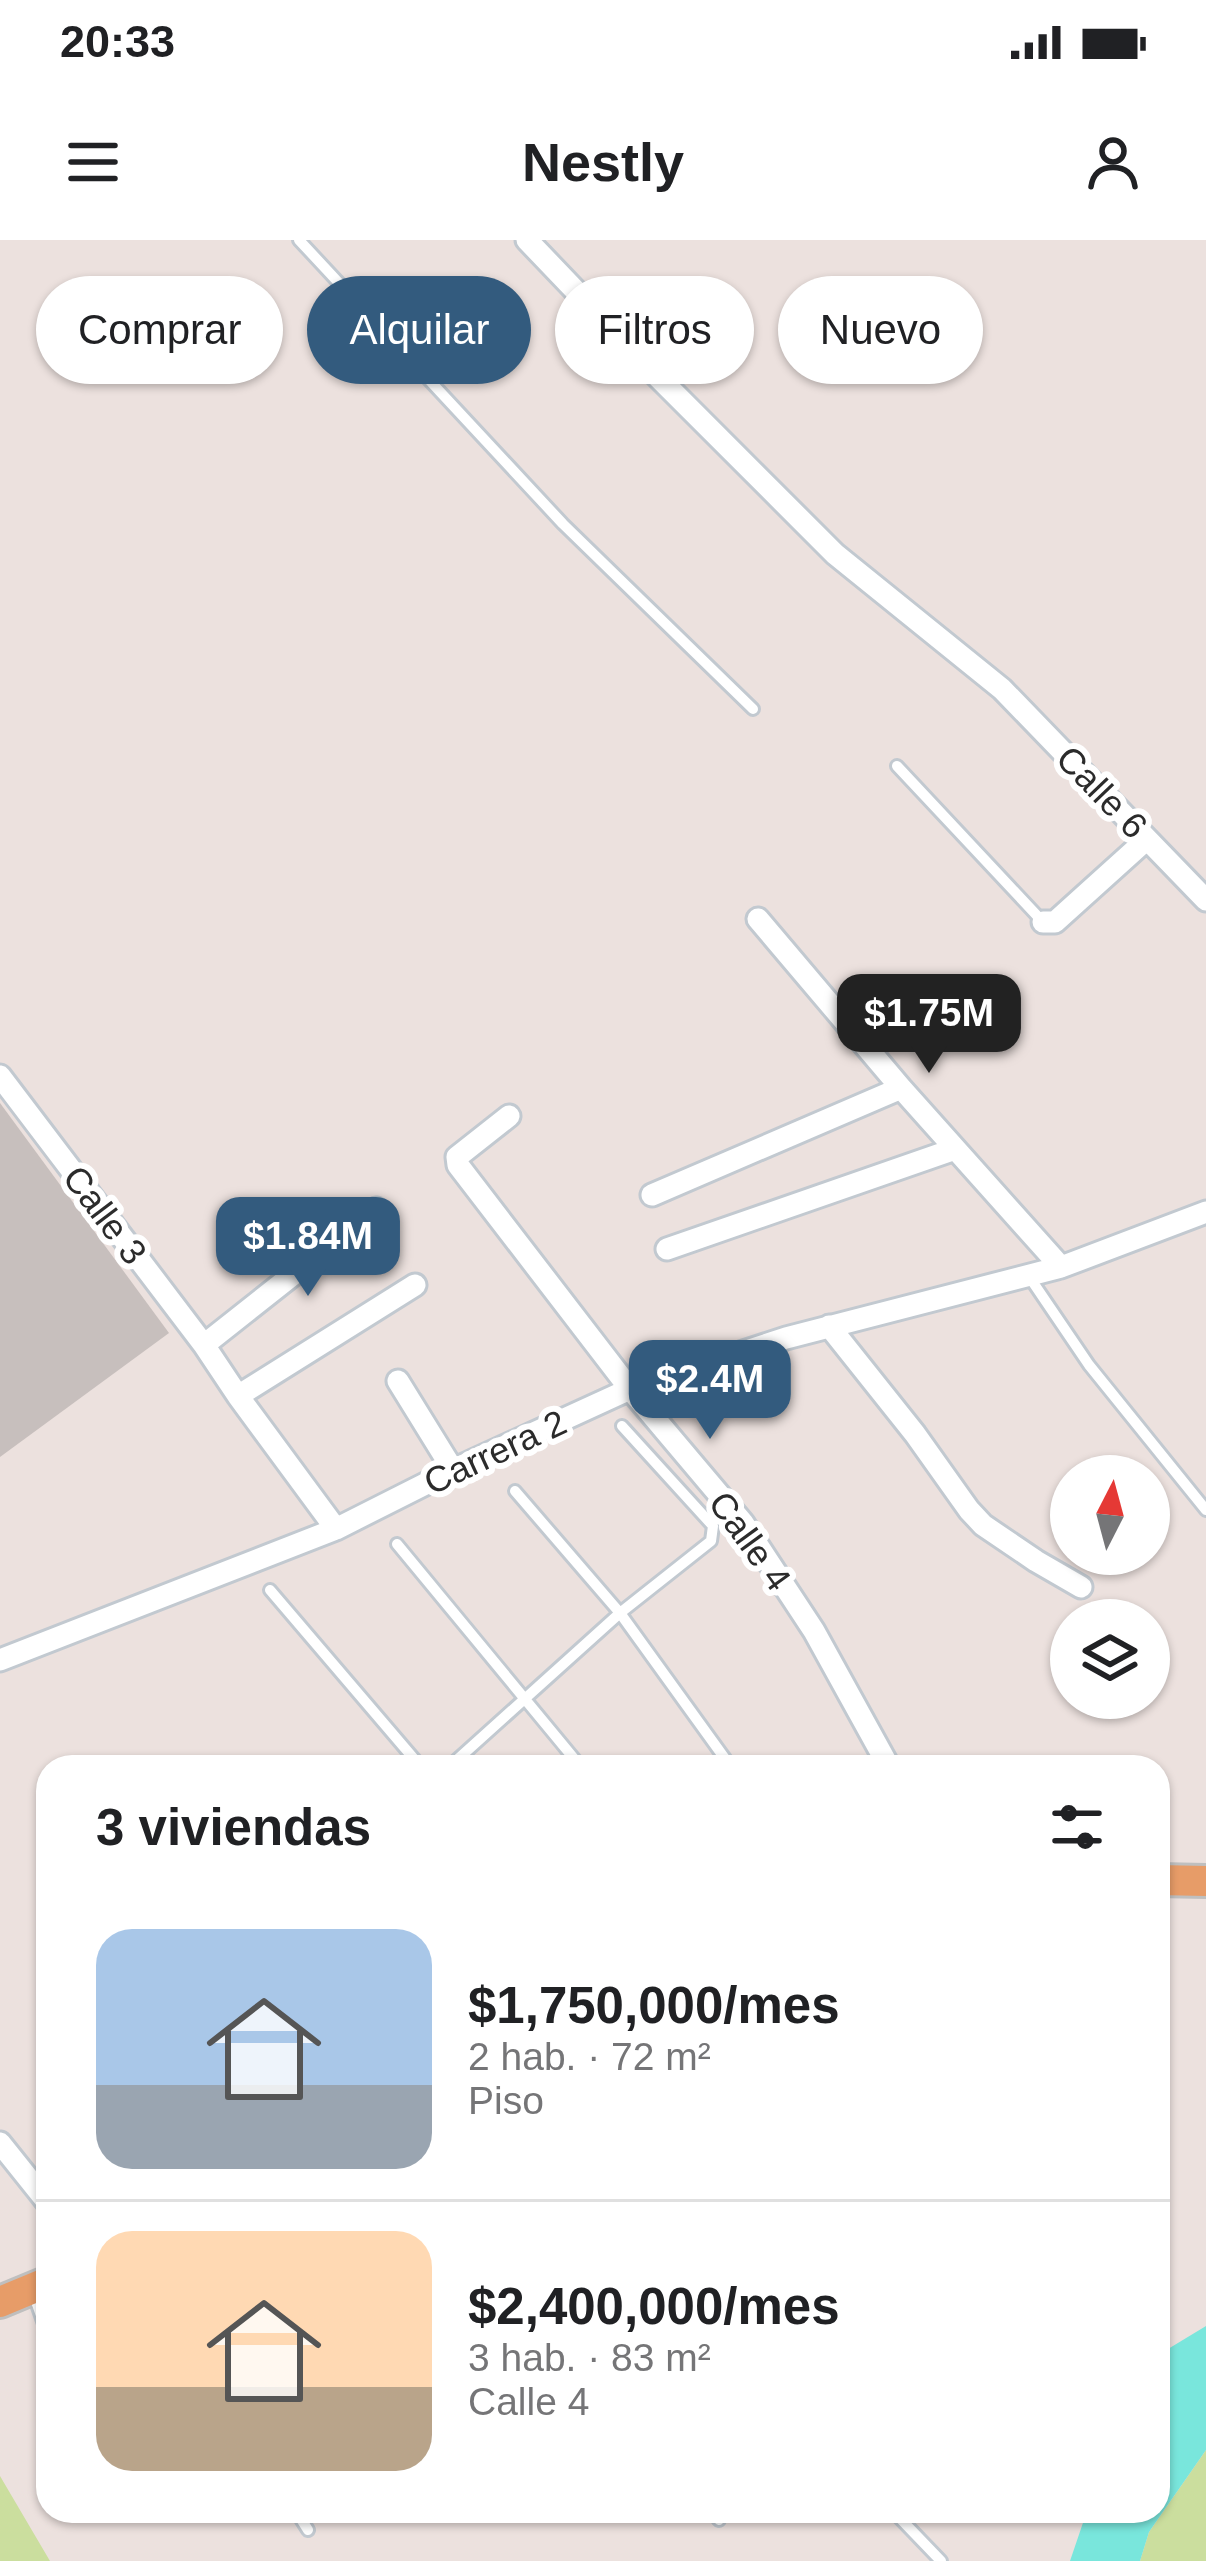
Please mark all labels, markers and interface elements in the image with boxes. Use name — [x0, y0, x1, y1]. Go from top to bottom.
text: 20:33 — [60, 16, 175, 67]
icon: menu — [60, 129, 126, 195]
icon: person — [1080, 129, 1146, 195]
text: Nestly — [522, 132, 684, 192]
chip: Comprar — [36, 276, 283, 384]
chip: Alquilar — [307, 276, 531, 384]
chip: Filtros — [555, 276, 754, 384]
chip: Nuevo — [778, 276, 983, 384]
street label: Calle 6 — [1048, 737, 1156, 847]
pin: $1.75M — [831, 974, 1027, 1076]
text: $1.75M — [864, 991, 994, 1034]
street label: Calle 3 — [55, 1158, 155, 1272]
pin: $1.84M — [210, 1197, 406, 1299]
text: $1.84M — [243, 1214, 373, 1257]
pin: $2.4M — [626, 1340, 794, 1442]
text: $2.4M — [656, 1357, 764, 1400]
street label: Carrera 2 — [417, 1401, 573, 1503]
north arrow — [1050, 1455, 1170, 1575]
map controls — [1050, 1455, 1170, 1719]
street label: Calle 4 — [700, 1484, 800, 1598]
button: layers — [1050, 1599, 1170, 1719]
icon: filters — [1044, 1794, 1110, 1860]
text: 3 viviendas — [96, 1799, 371, 1856]
icon: home — [192, 1977, 336, 2121]
text: $1,750,000/mes — [468, 1977, 840, 2034]
text: 2 hab. · 72 m² — [468, 2035, 711, 2078]
text: Piso — [468, 2079, 544, 2122]
text: $2,400,000/mes — [468, 2278, 840, 2335]
icon: home — [192, 2279, 336, 2423]
text: 3 hab. · 83 m² — [468, 2336, 711, 2379]
text: Calle 4 — [468, 2380, 589, 2423]

